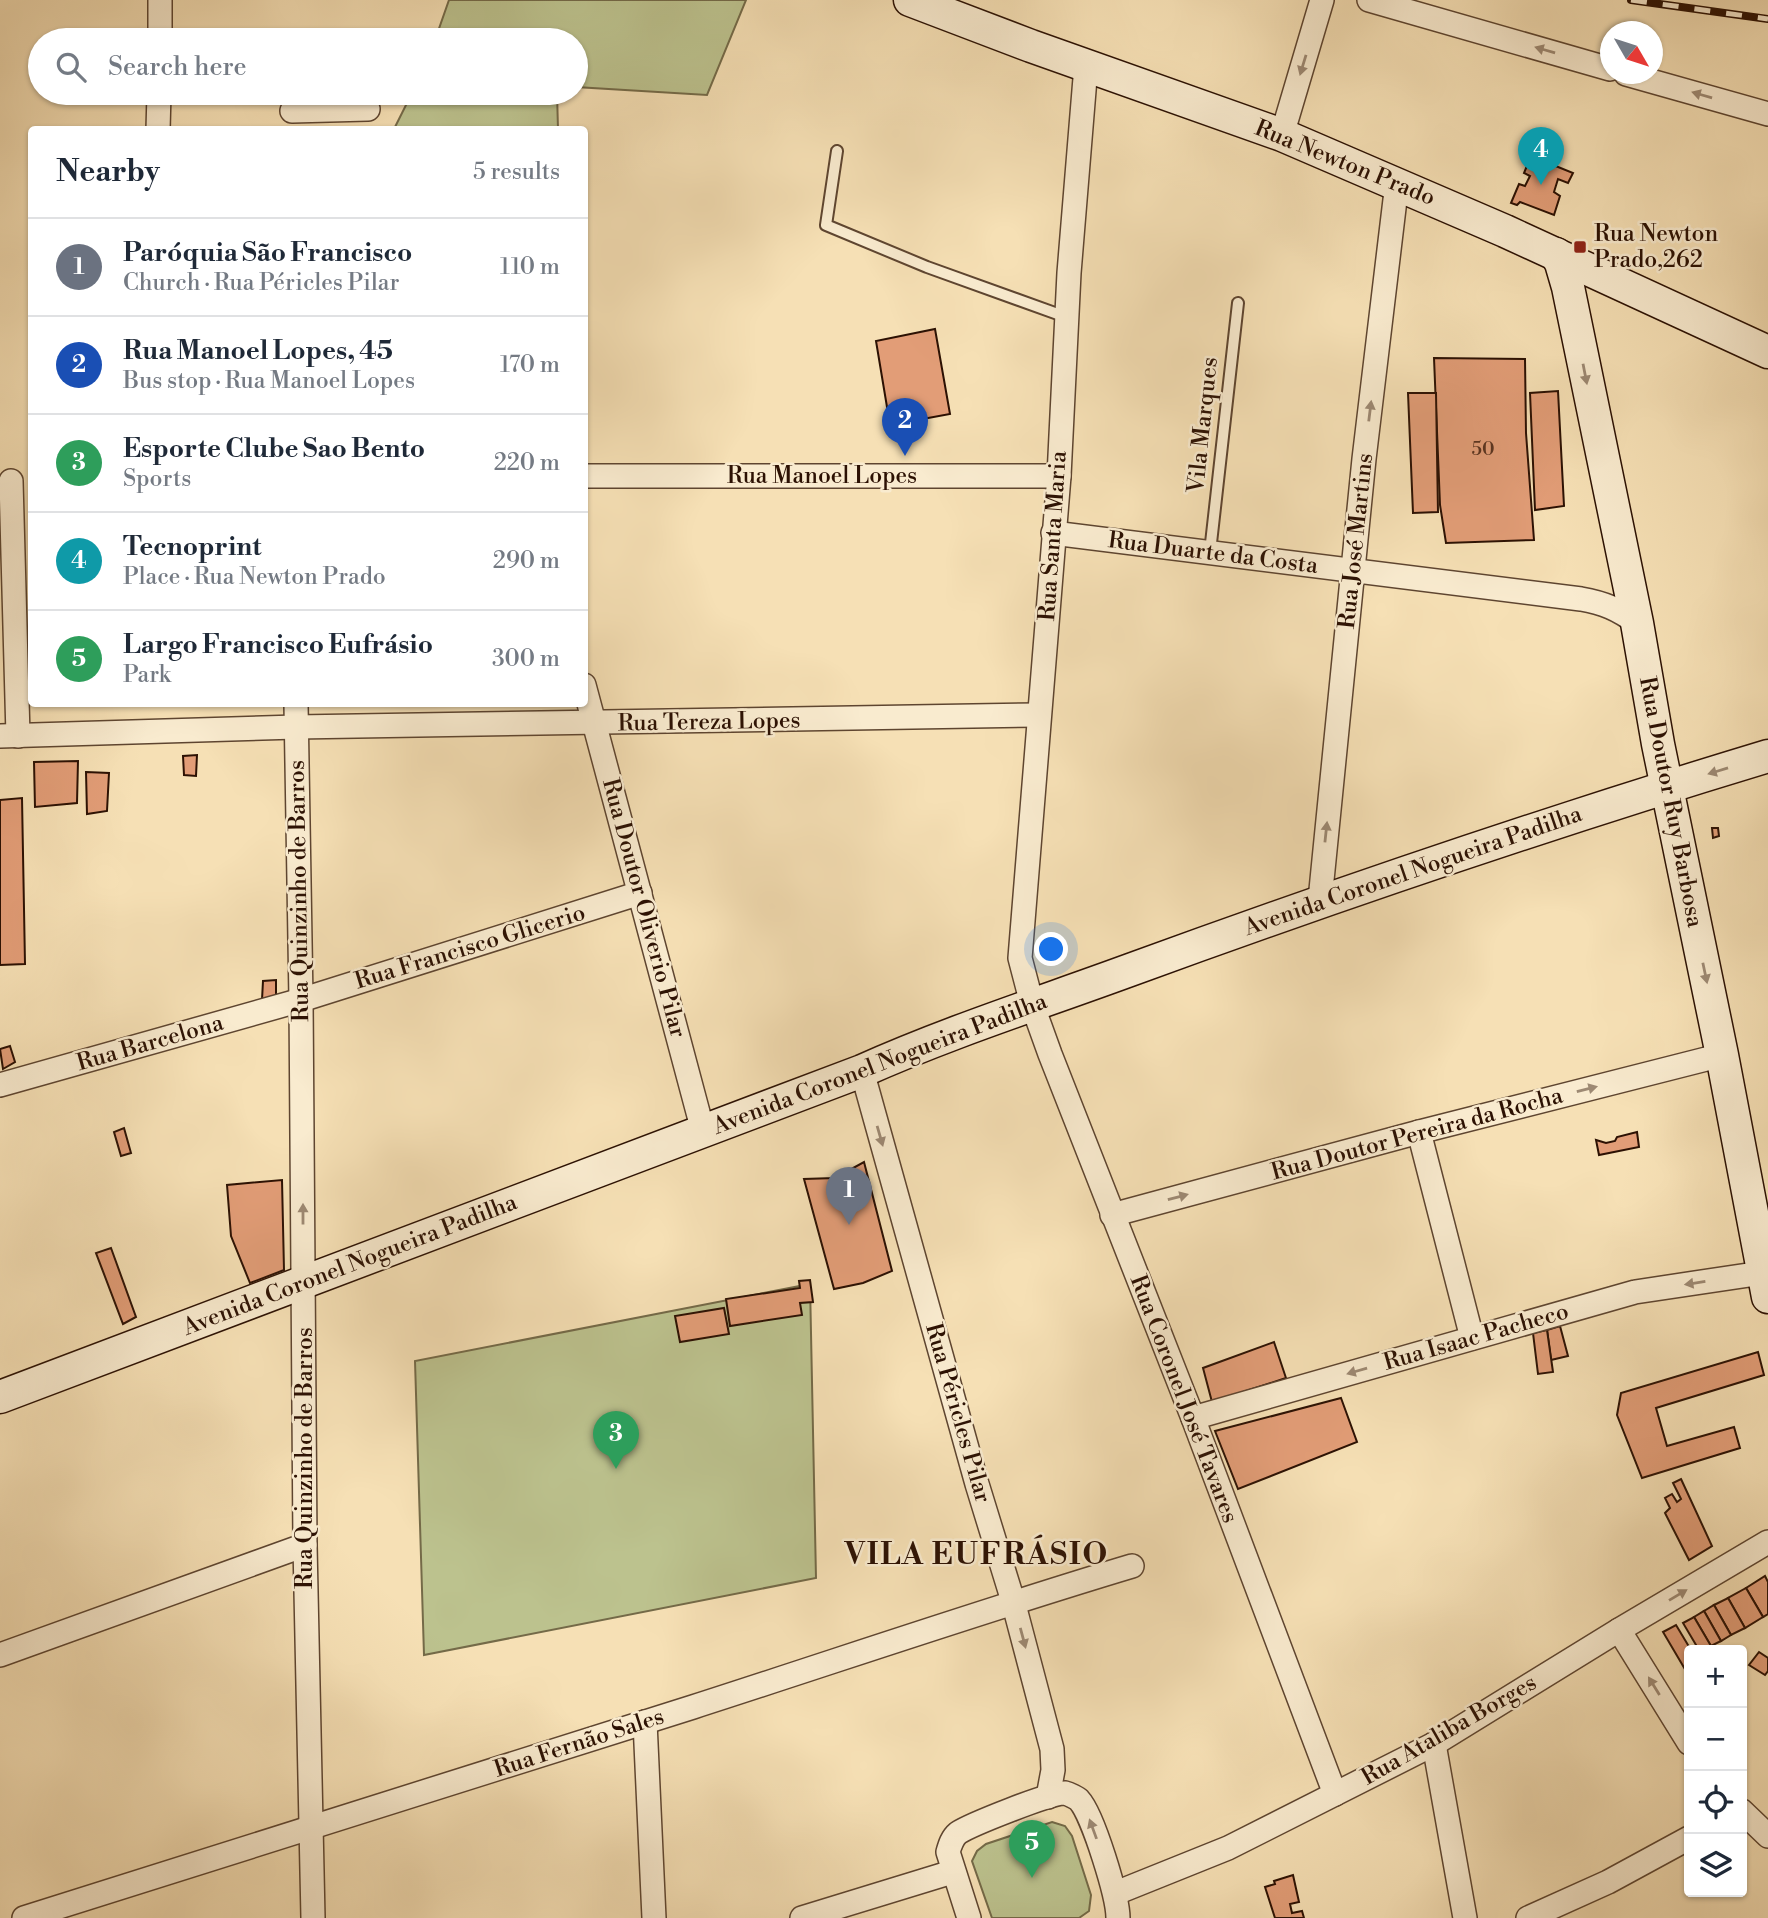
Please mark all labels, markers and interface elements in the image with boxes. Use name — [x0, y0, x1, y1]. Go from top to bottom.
north arrow — [1600, 21, 1663, 84]
search box — [28, 28, 588, 105]
one-way arrow — [1534, 45, 1555, 55]
icon: search — [52, 48, 90, 86]
text: Search here — [108, 51, 247, 83]
one-way arrow — [1297, 55, 1307, 76]
one-way arrow — [1692, 90, 1713, 100]
street label: Rua Newton Prado — [1251, 114, 1439, 212]
pin: 4 — [1518, 127, 1564, 185]
text: Nearby — [56, 153, 160, 191]
text: 5 results — [473, 158, 560, 186]
place label: Rua Newton Prado,262 — [1594, 220, 1718, 274]
text: Paróquia São Francisco — [123, 237, 412, 269]
marker: Rua Newton Prado,262 — [1572, 239, 1588, 255]
text: 1 — [73, 253, 85, 281]
text: 110 m — [500, 253, 560, 281]
text: Church · Rua Péricles Pilar — [123, 269, 399, 297]
text: Rua Manoel Lopes, 45 — [123, 335, 393, 367]
text: 2 — [72, 351, 86, 379]
text: 170 m — [500, 351, 560, 379]
street label: Vila Marques — [1182, 356, 1224, 495]
one-way arrow — [1579, 363, 1590, 385]
text: Bus stop · Rua Manoel Lopes — [123, 367, 415, 395]
pin: 2 — [882, 398, 928, 456]
one-way arrow — [1364, 400, 1375, 422]
text: Esporte Clube Sao Bento — [123, 433, 425, 465]
house number: 50 — [1471, 437, 1495, 461]
text: 3 — [72, 449, 86, 477]
text: 220 m — [494, 449, 560, 477]
street label: Rua Santa Maria — [1033, 450, 1073, 622]
street label: Rua José Martins — [1333, 452, 1379, 630]
street label: Rua Manoel Lopes — [727, 462, 917, 490]
text: Sports — [123, 465, 191, 493]
street label: Rua Duarte da Costa — [1106, 526, 1320, 580]
text: Tecnoprint — [123, 531, 262, 563]
text: 4 — [71, 547, 87, 575]
text: 290 m — [493, 547, 560, 575]
text: Place · Rua Newton Prado — [123, 563, 386, 591]
text: Largo Francisco Eufrásio — [123, 629, 433, 661]
text: 5 — [72, 645, 86, 673]
text: 300 m — [492, 645, 560, 673]
text: Park — [123, 661, 171, 689]
street label: Rua Doutor Ruy Barbosa — [1633, 674, 1709, 930]
street label: Rua Tereza Lopes — [617, 706, 801, 738]
street label: Rua Quinzinho de Barros — [283, 760, 315, 1022]
one-way arrow — [1707, 766, 1728, 777]
street label: Rua Doutor Oliverio Pilar — [596, 775, 692, 1041]
street label: Avenida Coronel Nogueira Padilha — [1239, 800, 1586, 942]
one-way arrow — [1321, 821, 1332, 843]
street label: Rua Francisco Glicerio — [351, 899, 589, 995]
your location — [1034, 932, 1068, 966]
one-way arrow — [1700, 962, 1711, 984]
street label: Avenida Coronel Nogueira Padilha — [708, 987, 1051, 1141]
street label: Rua Barcelona — [73, 1009, 227, 1077]
street label: Rua Doutor Pereira da Rocha — [1268, 1081, 1566, 1186]
one-way arrow — [1576, 1083, 1598, 1094]
one-way arrow — [875, 1126, 886, 1148]
pin: 1 — [826, 1167, 872, 1225]
street label: Avenida Coronel Nogueira Padilha — [178, 1188, 521, 1342]
one-way arrow — [1167, 1191, 1189, 1202]
one-way arrow — [297, 1203, 308, 1225]
street label: Rua Coronel José Tavares — [1124, 1271, 1244, 1527]
one-way arrow — [1684, 1278, 1706, 1289]
street label: Rua Isaac Pacheco — [1380, 1297, 1572, 1377]
street label: Rua Péricles Pilar — [919, 1320, 997, 1506]
street label: Rua Quinzinho de Barros — [291, 1327, 319, 1589]
one-way arrow — [1346, 1366, 1368, 1377]
pin: 3 — [593, 1411, 639, 1469]
district label: VILA EUFRÁSIO — [844, 1534, 1109, 1574]
one-way arrow — [1668, 1589, 1687, 1601]
one-way arrow — [1018, 1628, 1028, 1649]
map controls — [1684, 1645, 1747, 1897]
button: + — [1684, 1645, 1747, 1708]
street label: Rua Ataliba Borges — [1357, 1669, 1541, 1791]
one-way arrow — [1648, 1677, 1660, 1696]
street label: Rua Fernão Sales — [490, 1702, 668, 1784]
button: − — [1684, 1708, 1747, 1771]
button: locate — [1684, 1771, 1747, 1834]
one-way arrow — [1087, 1818, 1098, 1839]
pin: 5 — [1009, 1820, 1055, 1878]
button: layers — [1684, 1834, 1747, 1897]

